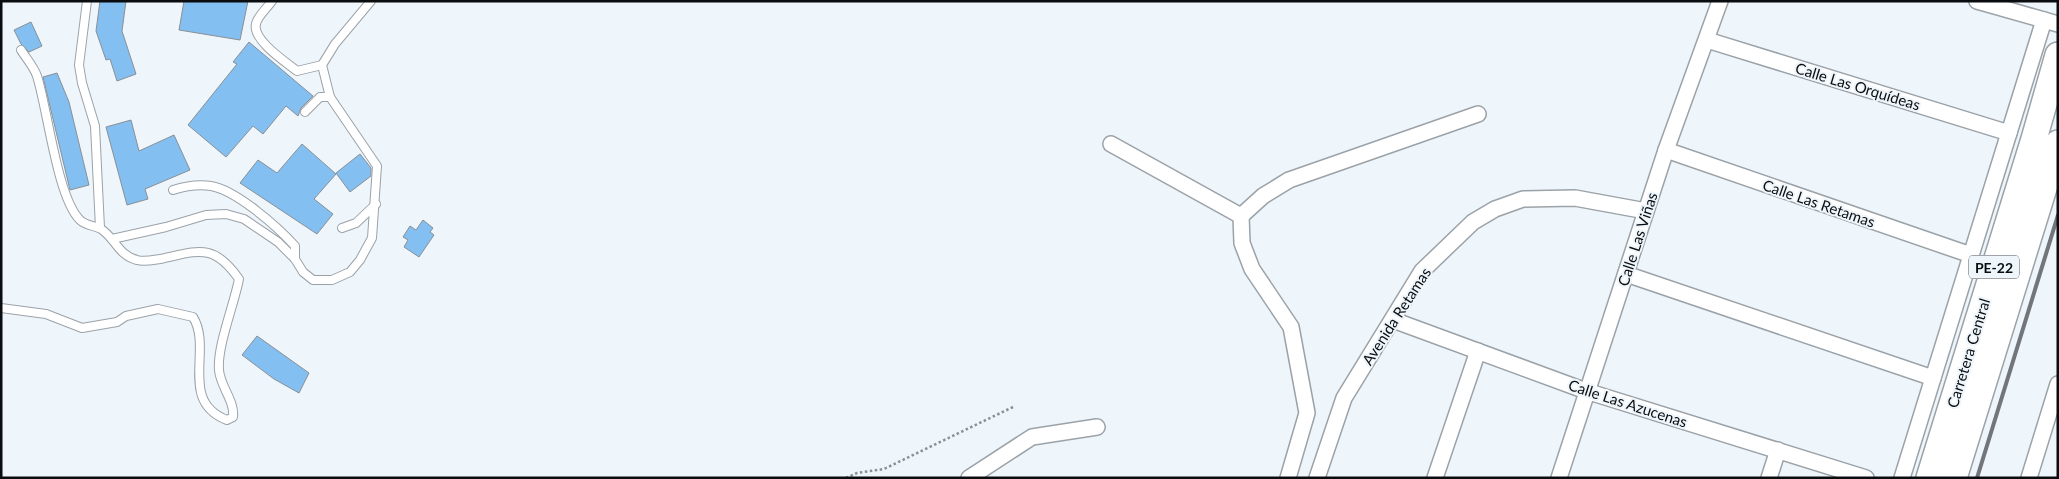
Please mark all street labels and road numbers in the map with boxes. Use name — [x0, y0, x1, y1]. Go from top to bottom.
street label: Calle Las Orquídeas — [1793, 58, 1923, 114]
street label: Calle Las Retamas — [1760, 175, 1878, 231]
street label: Calle Las Viñas — [1613, 190, 1661, 288]
road number: PE-22 — [1969, 256, 2019, 278]
street label: Avenida Retamas — [1358, 264, 1434, 368]
street label: Carretera Central — [1943, 296, 1993, 410]
street label: Calle Las Azucenas — [1566, 375, 1690, 431]

